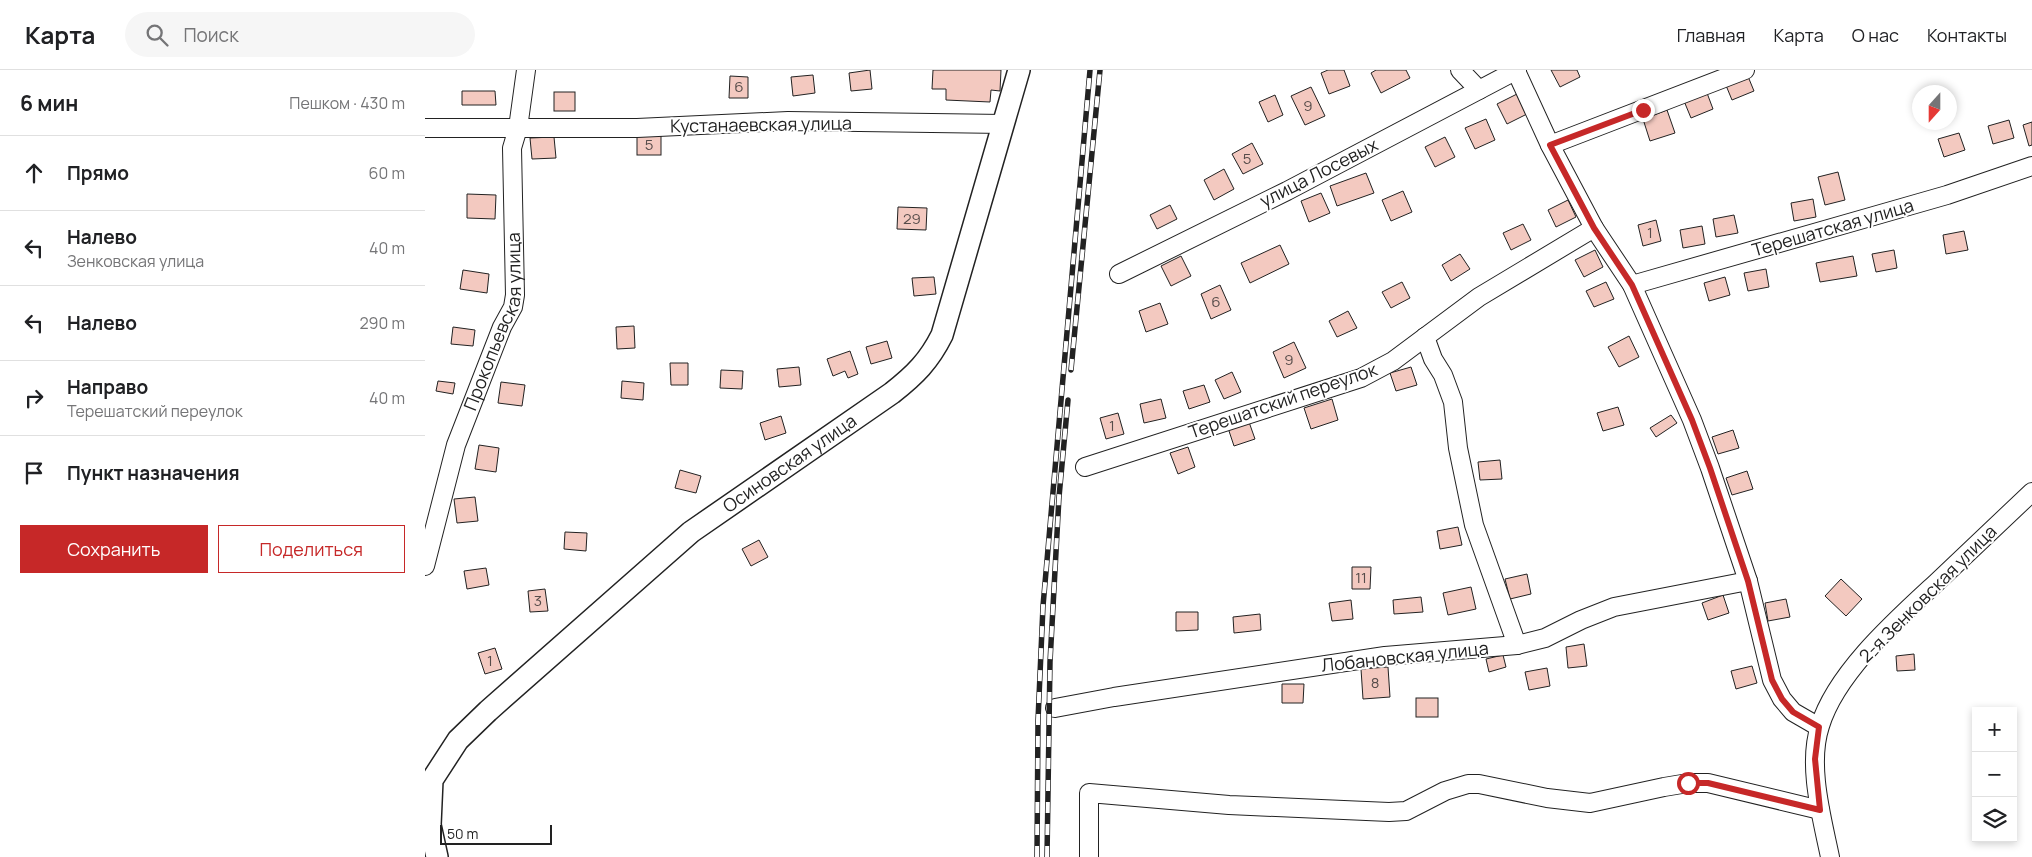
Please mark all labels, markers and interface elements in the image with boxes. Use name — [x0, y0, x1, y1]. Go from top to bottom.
search box — [125, 12, 475, 57]
text: Карта — [25, 18, 95, 51]
icon: search — [143, 21, 171, 49]
text: Поиск — [183, 22, 239, 48]
text: Главная — [1677, 23, 1746, 47]
text: Карта — [1774, 23, 1824, 47]
text: О нас — [1852, 23, 1899, 47]
text: Контакты — [1927, 23, 2007, 47]
house number: 6 — [734, 76, 744, 97]
north arrow — [1912, 85, 1957, 130]
text: 6 мин — [20, 89, 78, 117]
text: Пешком · 430 m — [289, 92, 405, 114]
house number: 9 — [1303, 95, 1313, 116]
route end — [1632, 99, 1655, 122]
street label: Кустанаевская улица — [670, 110, 852, 138]
street label: улица Лосевых — [1255, 132, 1382, 212]
house number: 5 — [645, 134, 653, 155]
house number: 5 — [1243, 148, 1251, 169]
icon: ahead — [20, 159, 48, 187]
text: Прямо — [67, 160, 129, 186]
text: 60 m — [369, 162, 405, 184]
street label: Терешатская улица — [1749, 192, 1916, 262]
house number: 29 — [903, 208, 921, 229]
house number: 1 — [1647, 222, 1653, 243]
text: Налево — [67, 224, 137, 250]
street label: Прокопьевская улица — [458, 232, 526, 414]
icon: left — [20, 234, 48, 262]
text: 40 m — [369, 237, 405, 259]
text: Зенковская улица — [67, 250, 204, 272]
house number: 6 — [1211, 291, 1221, 312]
icon: left — [20, 309, 48, 337]
text: Налево — [67, 310, 137, 336]
text: 290 m — [359, 312, 405, 334]
house number: 9 — [1284, 349, 1294, 370]
street label: Терешатский переулок — [1185, 356, 1381, 444]
text: Направо — [67, 374, 148, 400]
icon: right — [20, 384, 48, 412]
text: 40 m — [369, 387, 405, 409]
text: Терешатский переулок — [67, 400, 243, 422]
street label: Осиновская улица — [718, 408, 861, 518]
house number: 1 — [1109, 415, 1115, 436]
icon: arrive — [20, 459, 48, 487]
text: Пункт назначения — [67, 460, 240, 486]
street label: 2-я Зенковская улица — [1853, 519, 2001, 667]
button: Сохранить — [20, 525, 208, 573]
button: Поделиться — [218, 525, 405, 573]
house number: 11 — [1355, 567, 1367, 588]
house number: 3 — [534, 590, 542, 611]
street label: Лобановская улица — [1320, 635, 1490, 677]
house number: 1 — [487, 650, 493, 671]
house number: 8 — [1371, 672, 1379, 693]
map controls — [1972, 707, 2017, 842]
button: + — [1972, 707, 2017, 752]
button: − — [1972, 752, 2017, 797]
route start — [1677, 772, 1700, 795]
button: layers — [1972, 797, 2017, 842]
scale bar — [440, 822, 553, 845]
text: 50 m — [447, 824, 478, 843]

